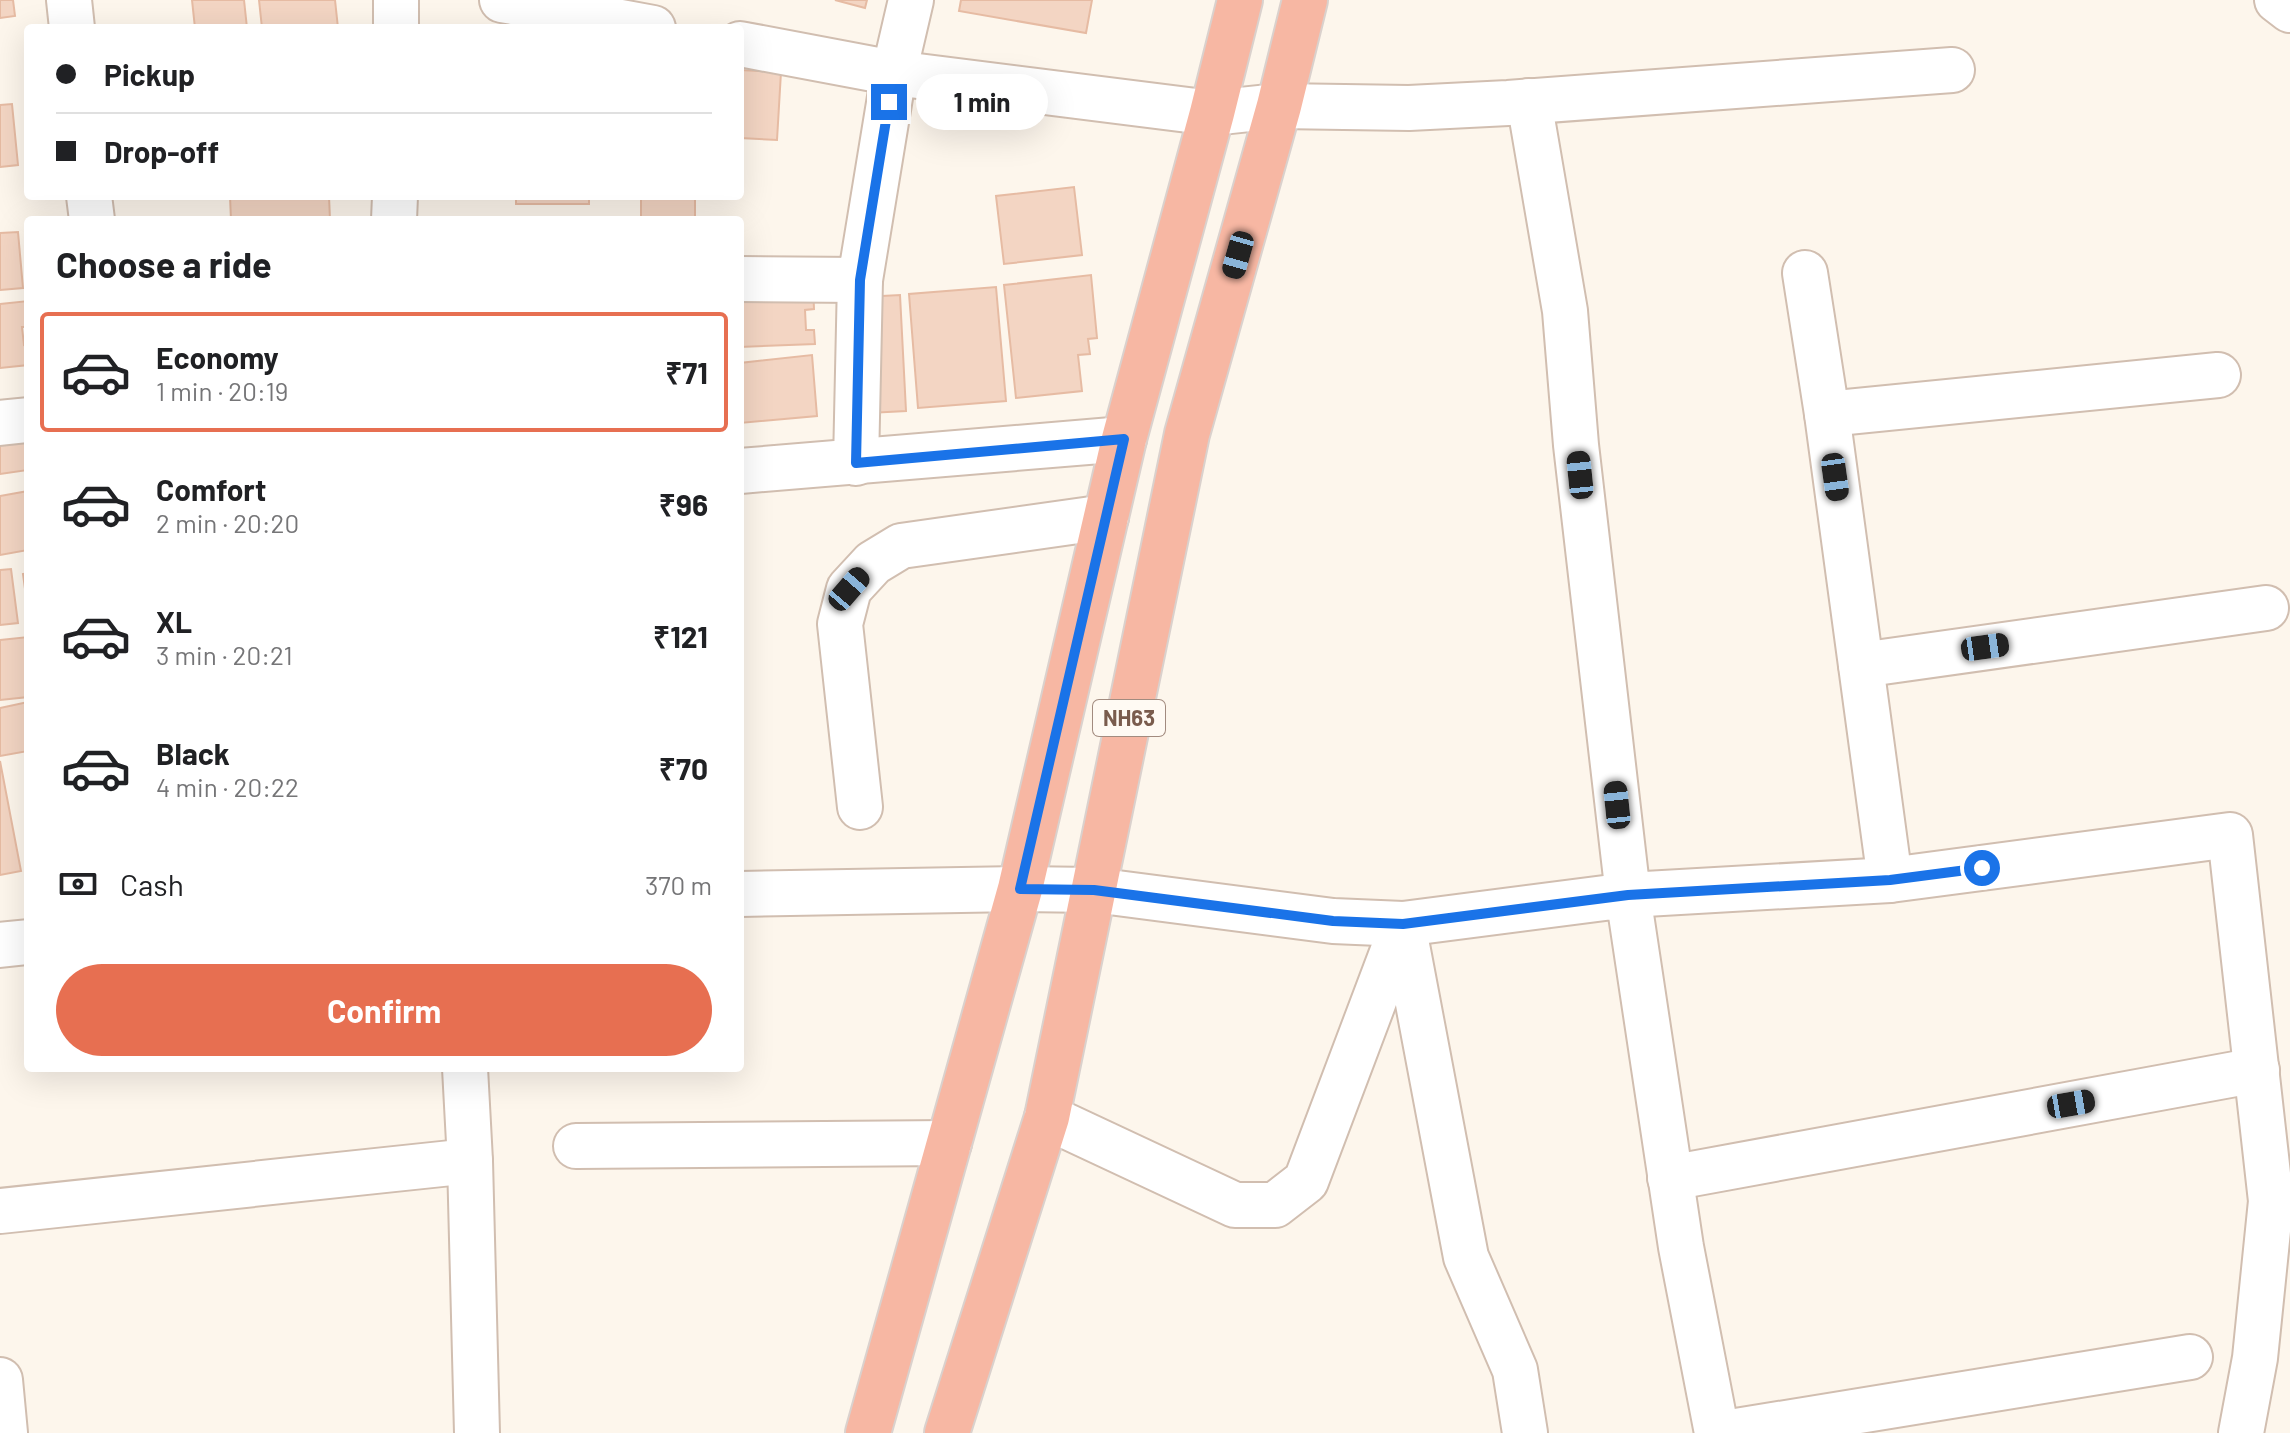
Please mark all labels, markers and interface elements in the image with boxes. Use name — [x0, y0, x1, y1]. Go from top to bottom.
text: Pickup — [104, 56, 195, 92]
callout: 1 min — [917, 74, 1049, 130]
route end — [871, 84, 907, 120]
text: 1 min — [954, 86, 1010, 117]
text: Drop-off — [104, 133, 219, 169]
car — [1220, 229, 1256, 281]
text: Choose a ride — [56, 242, 272, 285]
icon: car — [60, 336, 132, 408]
text: Economy — [156, 339, 279, 375]
text: ₹71 — [665, 354, 708, 390]
text: 1 min · 20:19 — [156, 375, 288, 406]
car — [1566, 450, 1594, 500]
car — [1820, 452, 1850, 502]
icon: car — [60, 468, 132, 540]
text: Comfort — [156, 471, 266, 507]
text: ₹96 — [659, 486, 708, 522]
text: 2 min · 20:20 — [156, 507, 299, 538]
car — [824, 563, 874, 615]
icon: car — [60, 600, 132, 672]
text: XL — [156, 603, 192, 639]
text: ₹121 — [653, 618, 708, 654]
car — [1960, 632, 2010, 662]
text: 3 min · 20:21 — [156, 639, 293, 670]
road number: NH63 — [1093, 700, 1165, 736]
icon: car — [60, 732, 132, 804]
text: Black — [156, 735, 230, 771]
text: ₹70 — [659, 750, 708, 786]
text: 4 min · 20:22 — [156, 771, 299, 802]
car — [1603, 780, 1631, 830]
route start — [1964, 850, 2000, 886]
icon: cash — [56, 862, 100, 906]
text: Cash — [120, 866, 184, 902]
text: 370 m — [645, 869, 712, 900]
button: Confirm — [56, 964, 712, 1056]
car — [2045, 1088, 2097, 1120]

